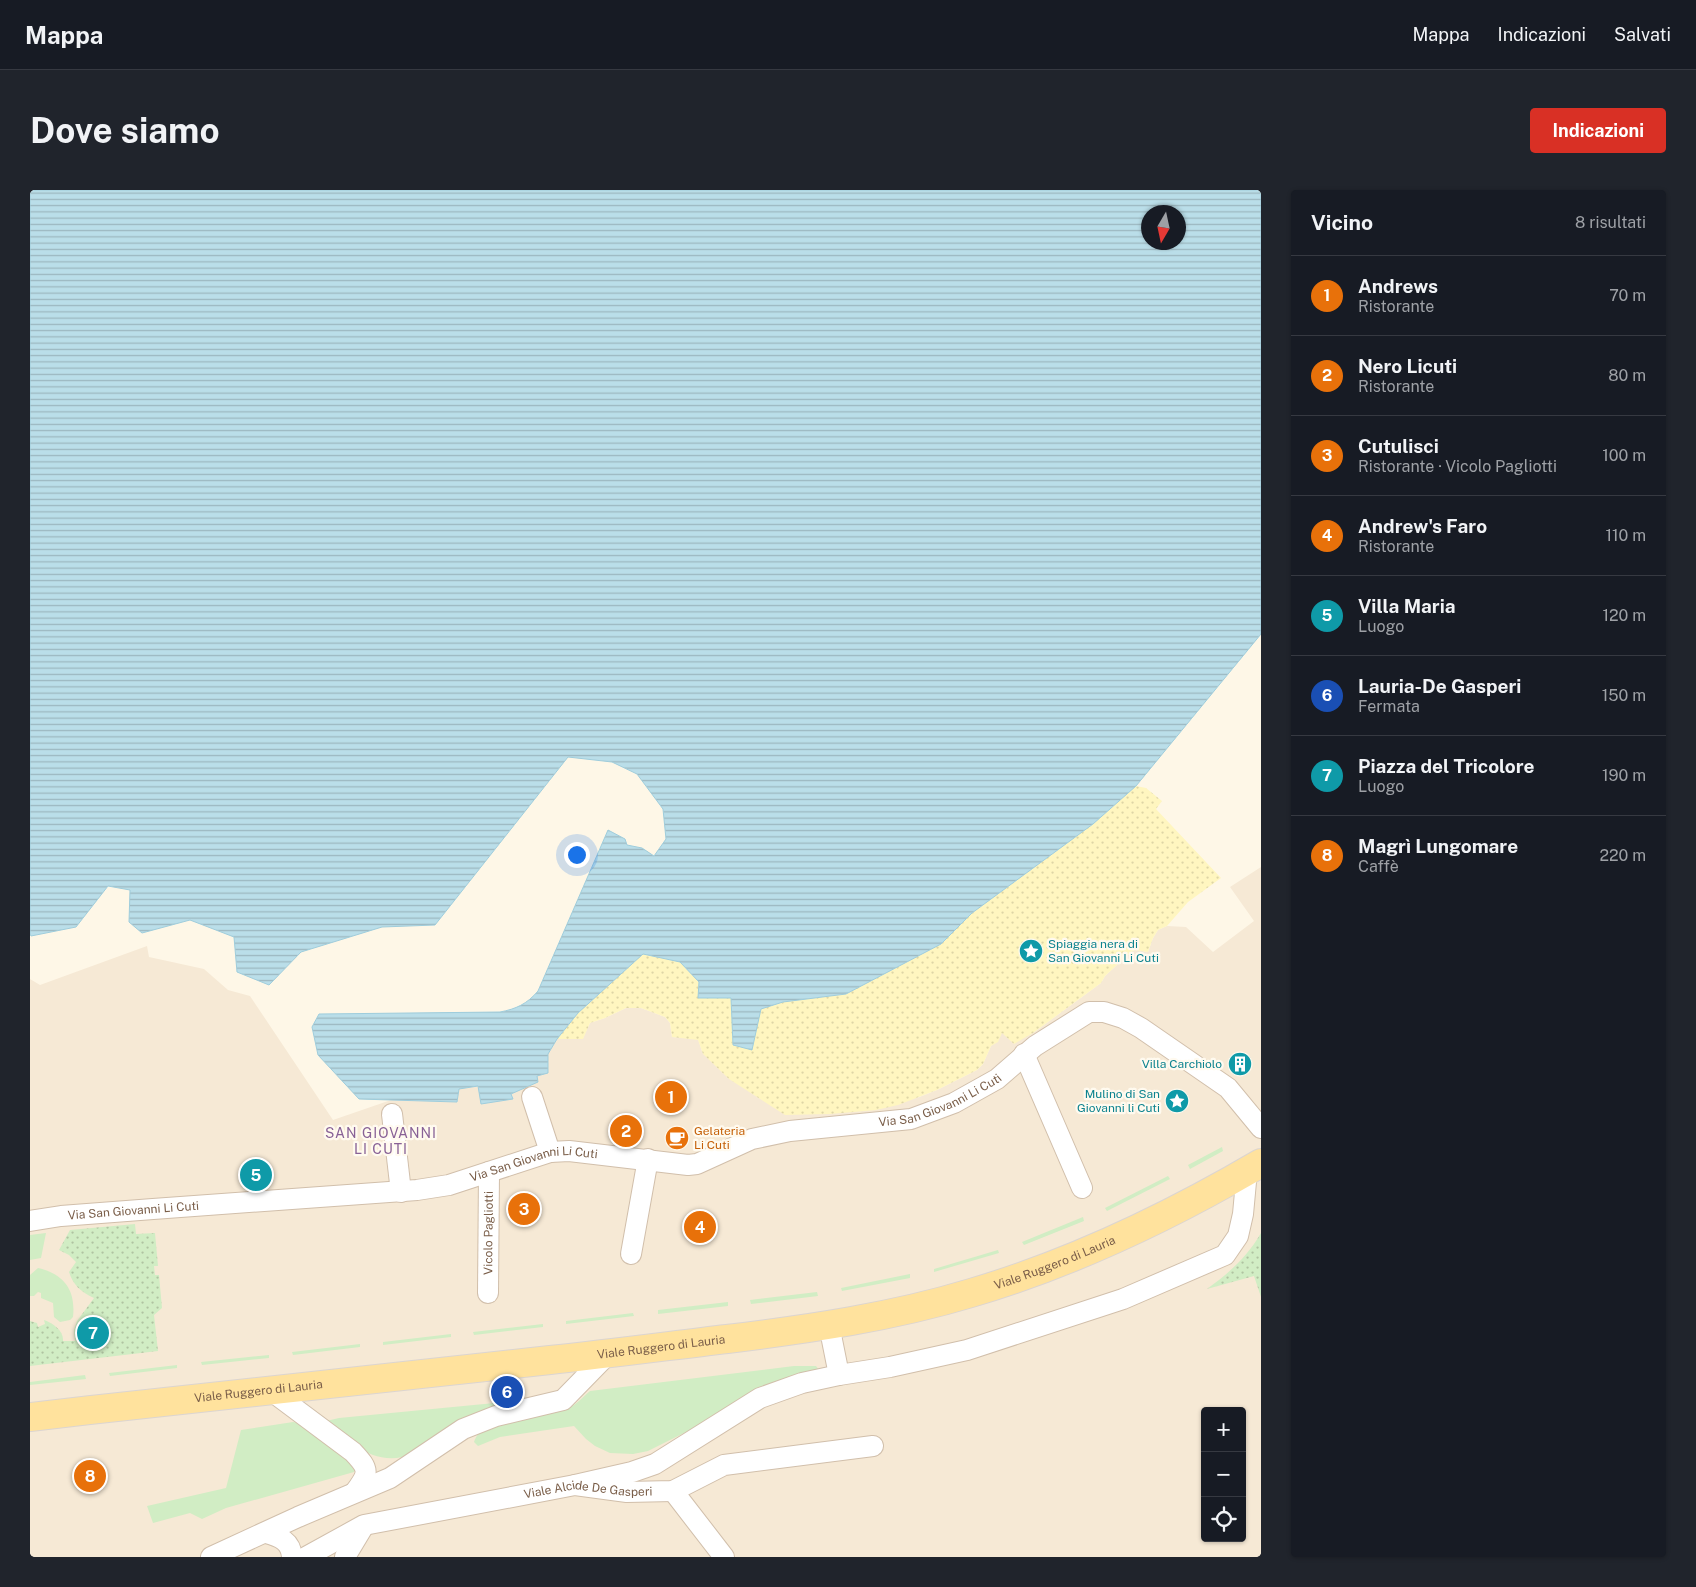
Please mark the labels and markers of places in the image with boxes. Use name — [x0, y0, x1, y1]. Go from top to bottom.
place label: Spiaggia nera di San Giovanni Li Cuti — [1048, 937, 1159, 965]
place icon: Spiaggia nera di San Giovanni Li Cuti — [1018, 938, 1044, 964]
building icon: Villa Carchiolo — [1227, 1051, 1253, 1077]
place label: Villa Carchiolo — [1142, 1057, 1222, 1071]
pin: 1 — [655, 1078, 687, 1116]
place label: Mulino di San Giovanni li Cuti — [1077, 1087, 1160, 1115]
place icon: Mulino di San Giovanni li Cuti — [1164, 1088, 1190, 1114]
pin: 2 — [610, 1112, 642, 1150]
place label: Gelateria Li Cuti — [694, 1124, 745, 1152]
cafe icon: Gelateria Li Cuti — [664, 1125, 690, 1151]
pin: 5 — [240, 1156, 272, 1194]
pin: 3 — [508, 1190, 540, 1228]
pin: 4 — [684, 1208, 716, 1246]
pin: 7 — [77, 1314, 109, 1352]
pin: 6 — [491, 1373, 523, 1411]
pin: 8 — [74, 1457, 106, 1495]

